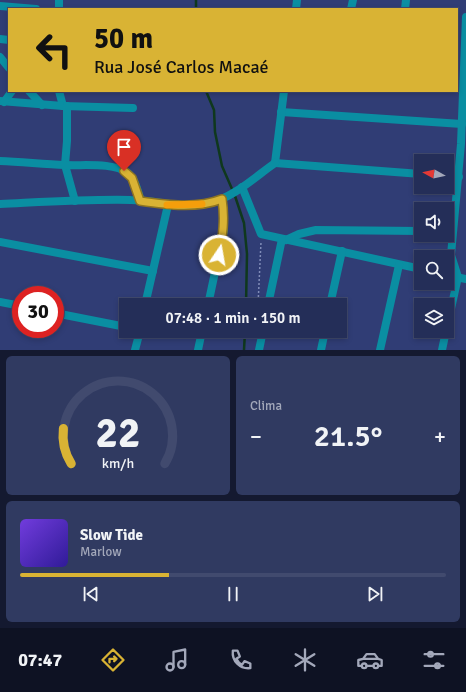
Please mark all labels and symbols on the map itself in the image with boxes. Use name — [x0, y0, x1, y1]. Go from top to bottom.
pin — [107, 130, 141, 171]
north arrow — [414, 154, 454, 194]
position arrow — [198, 234, 240, 276]
speed limit sign: 30 — [12, 286, 64, 338]

